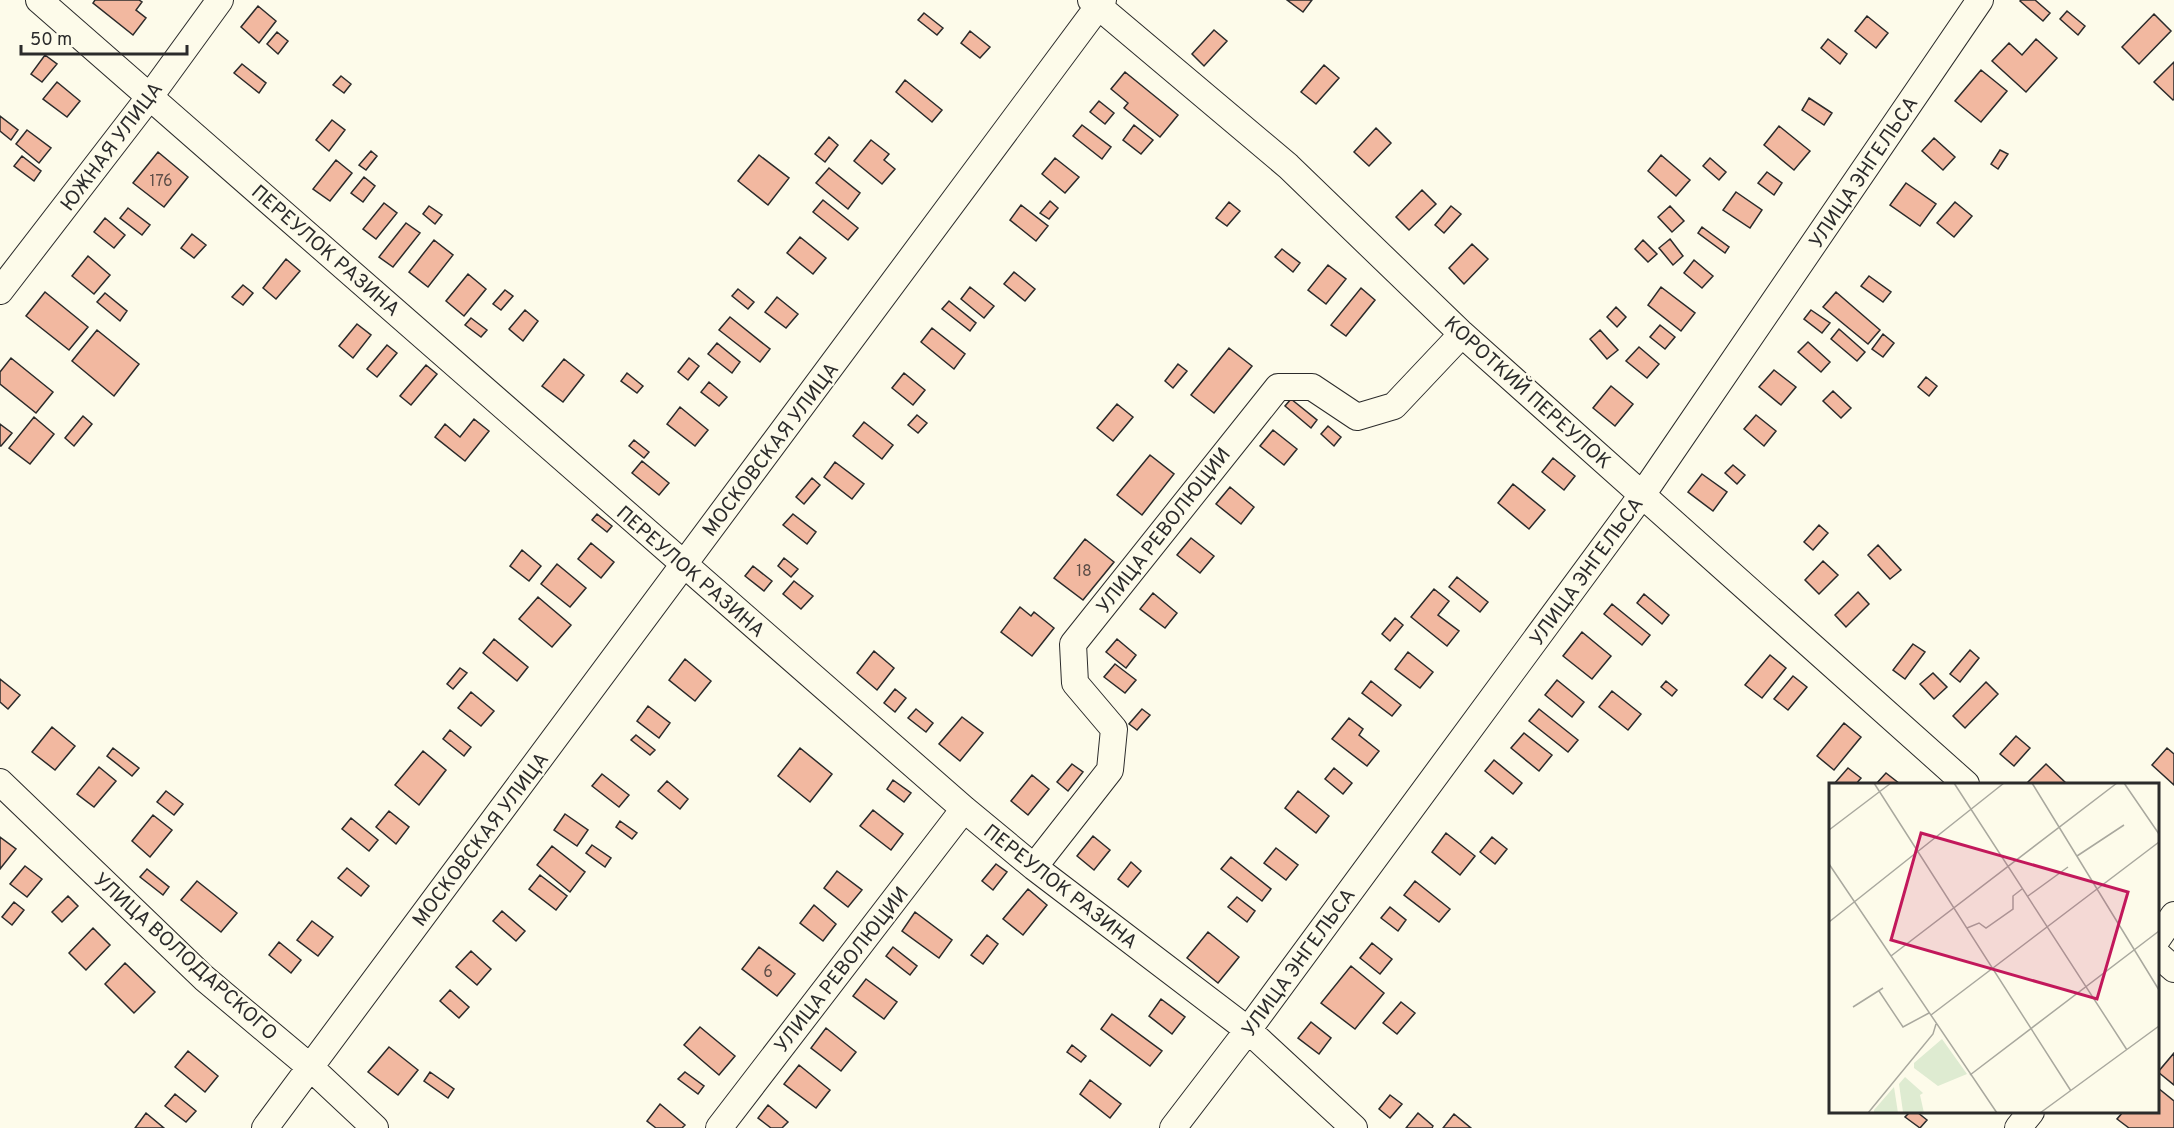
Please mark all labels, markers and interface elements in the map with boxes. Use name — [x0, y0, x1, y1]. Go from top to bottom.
scale bar — [21, 18, 188, 56]
text: 50 m — [30, 29, 72, 52]
street label: ЮЖНАЯ УЛИЦА — [56, 77, 170, 217]
street label: УЛИЦА ЭНГЕЛЬСА — [1804, 92, 1925, 254]
house number: 176 — [149, 172, 173, 192]
street label: ПЕРЕУЛОК РАЗИНА — [245, 180, 404, 323]
street label: КОРОТКИЙ ПЕРЕУЛОК — [1438, 310, 1617, 476]
street label: МОСКОВСКАЯ УЛИЦА — [698, 358, 846, 543]
street label: УЛИЦА РЕВОЛЮЦИИ — [1092, 443, 1238, 620]
street label: УЛИЦА ЭНГЕЛЬСА — [1525, 493, 1650, 652]
street label: ПЕРЕУЛОК РАЗИНА — [610, 501, 769, 644]
house number: 18 — [1076, 562, 1092, 582]
street label: МОСКОВСКАЯ УЛИЦА — [408, 748, 556, 933]
inset map — [1829, 783, 2159, 1113]
street label: ПЕРЕУЛОК РАЗИНА — [977, 819, 1142, 956]
street label: УЛИЦА ВОЛОДАРСКОГО — [87, 868, 282, 1047]
street label: УЛИЦА РЕВОЛЮЦИИ — [770, 882, 916, 1059]
street label: УЛИЦА ЭНГЕЛЬСА — [1237, 884, 1362, 1043]
house number: 6 — [763, 963, 773, 983]

